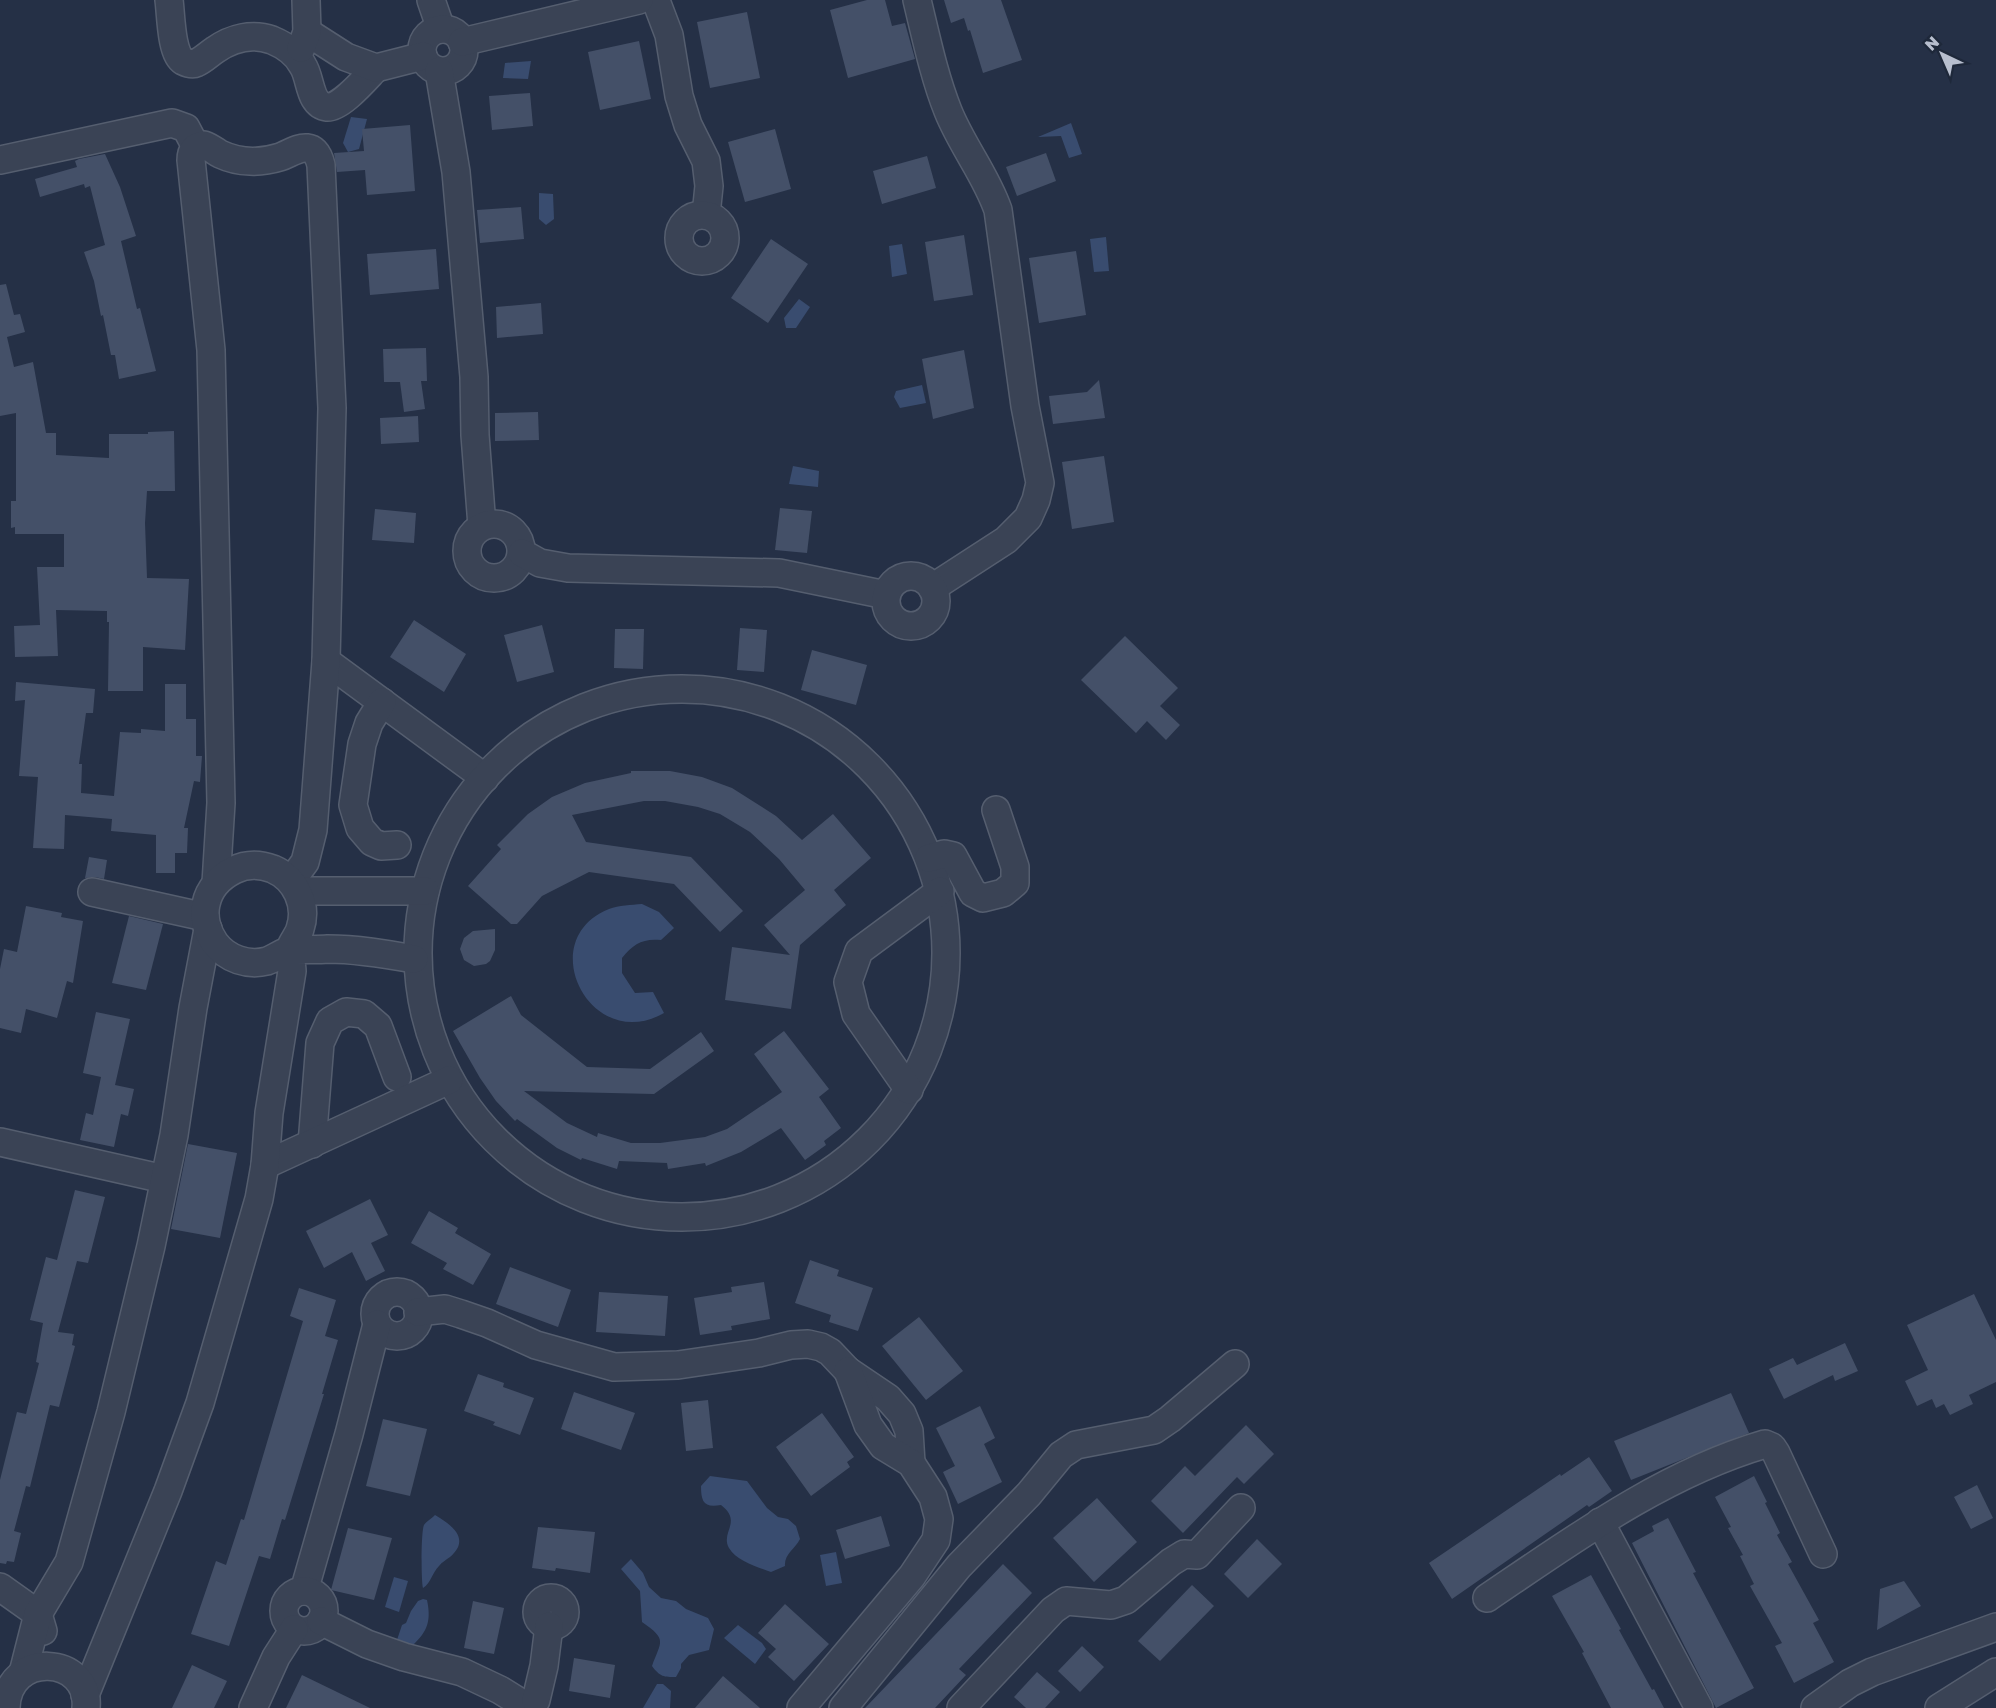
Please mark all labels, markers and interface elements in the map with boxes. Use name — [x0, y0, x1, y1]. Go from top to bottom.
north arrow — [1912, 24, 1972, 84]
text: N — [1920, 32, 1943, 55]

